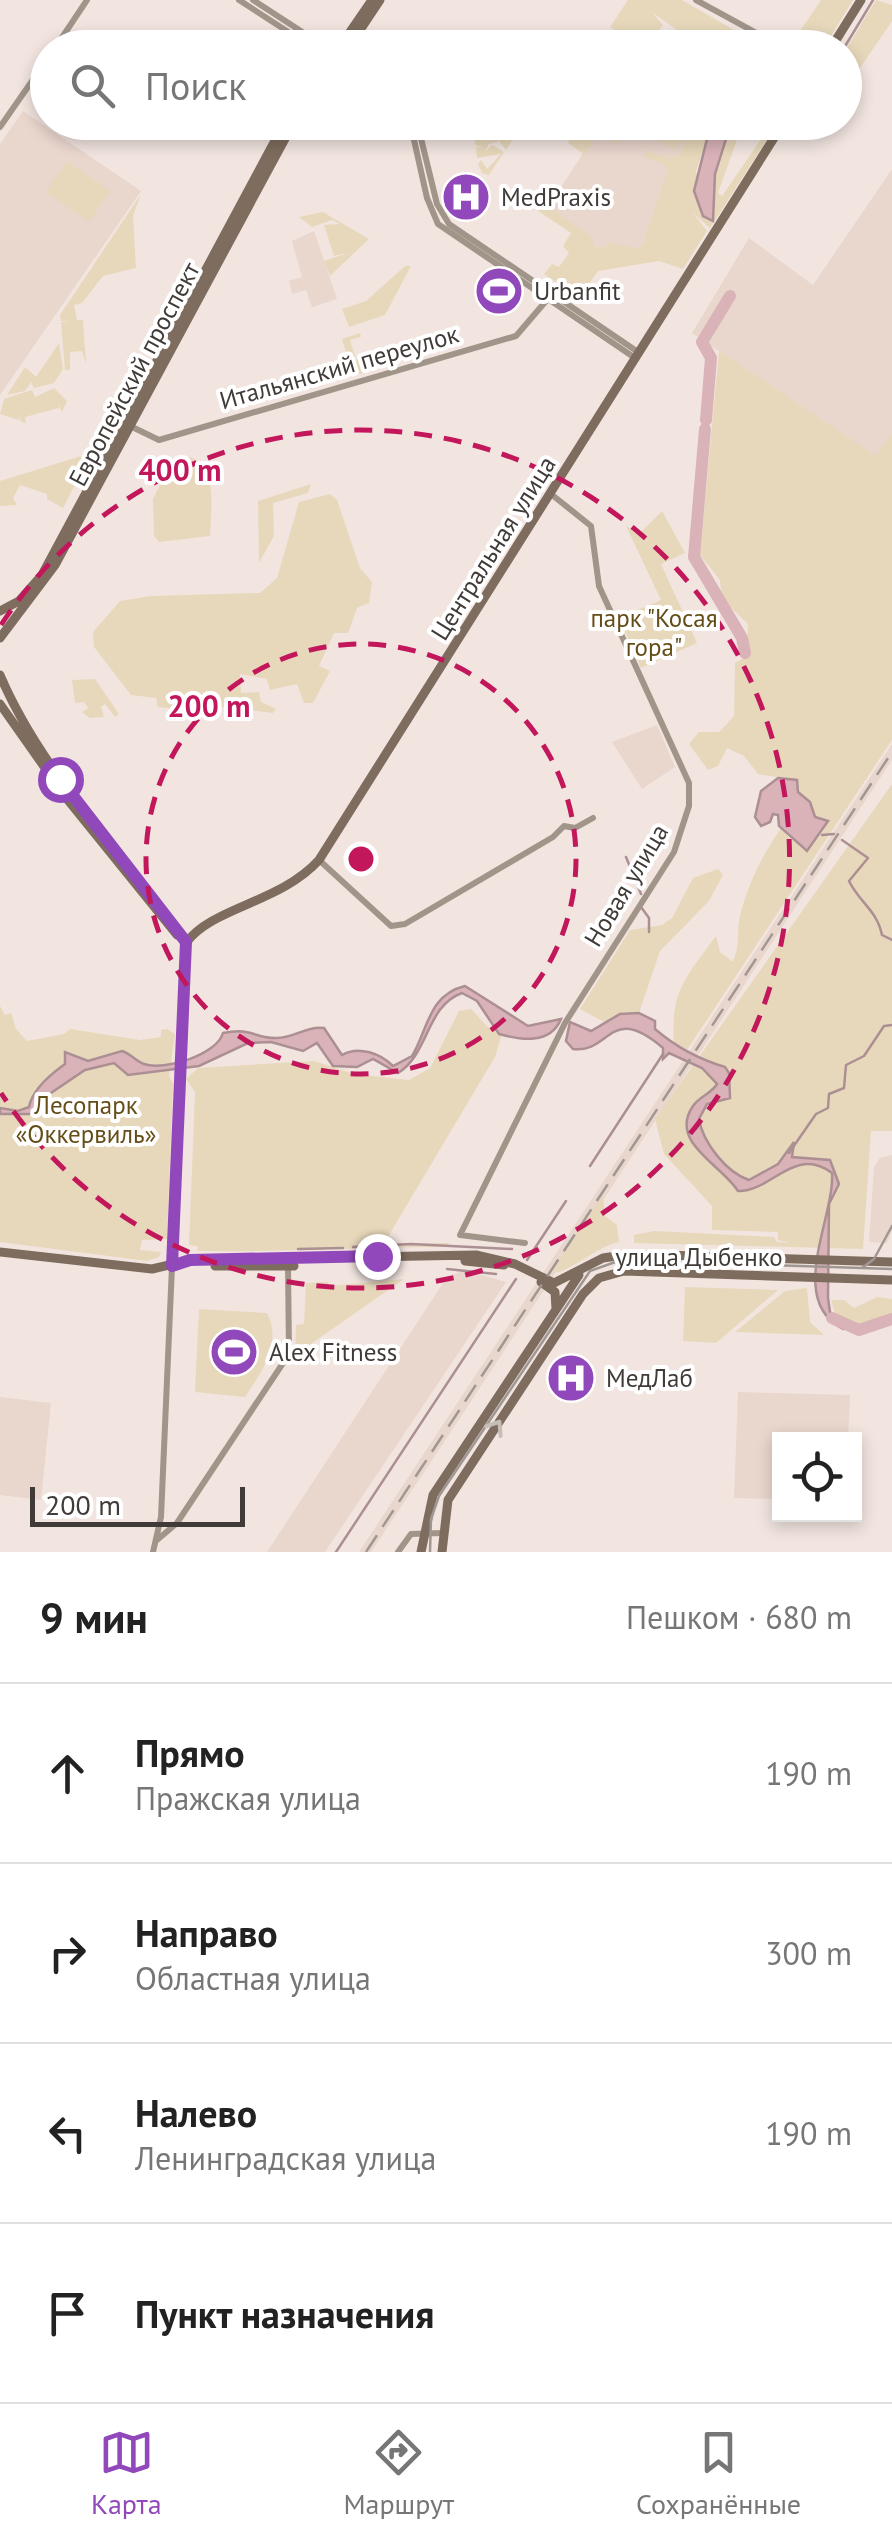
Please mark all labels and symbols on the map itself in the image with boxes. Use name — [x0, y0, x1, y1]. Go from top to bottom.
hospital icon: MedPraxis — [440, 171, 492, 223]
place label: MedPraxis — [501, 181, 611, 213]
street label: Европейский проспект — [61, 256, 207, 492]
sports icon: Urbanfit — [473, 265, 525, 317]
place label: Urbanfit — [534, 275, 621, 307]
street label: Итальянский переулок — [216, 318, 462, 416]
text: 400 m — [139, 450, 221, 489]
street label: Центральная улица — [424, 450, 562, 646]
park label: парк "Косая гора" — [590, 602, 718, 663]
text: 200 m — [168, 686, 250, 725]
route start — [38, 757, 84, 803]
street label: Новая улица — [577, 818, 675, 952]
centre of rings — [343, 841, 379, 877]
park label: Лесопарк «Оккервиль» — [15, 1089, 157, 1150]
route end — [355, 1234, 401, 1280]
street label: улица Дыбенко — [615, 1241, 783, 1273]
sports icon: Alex Fitness — [208, 1326, 260, 1378]
place label: Alex Fitness — [269, 1336, 397, 1368]
hospital icon: МедЛаб — [545, 1352, 597, 1404]
place label: МедЛаб — [606, 1362, 693, 1394]
one-way arrow — [484, 1419, 502, 1438]
scale bar — [30, 1482, 245, 1526]

